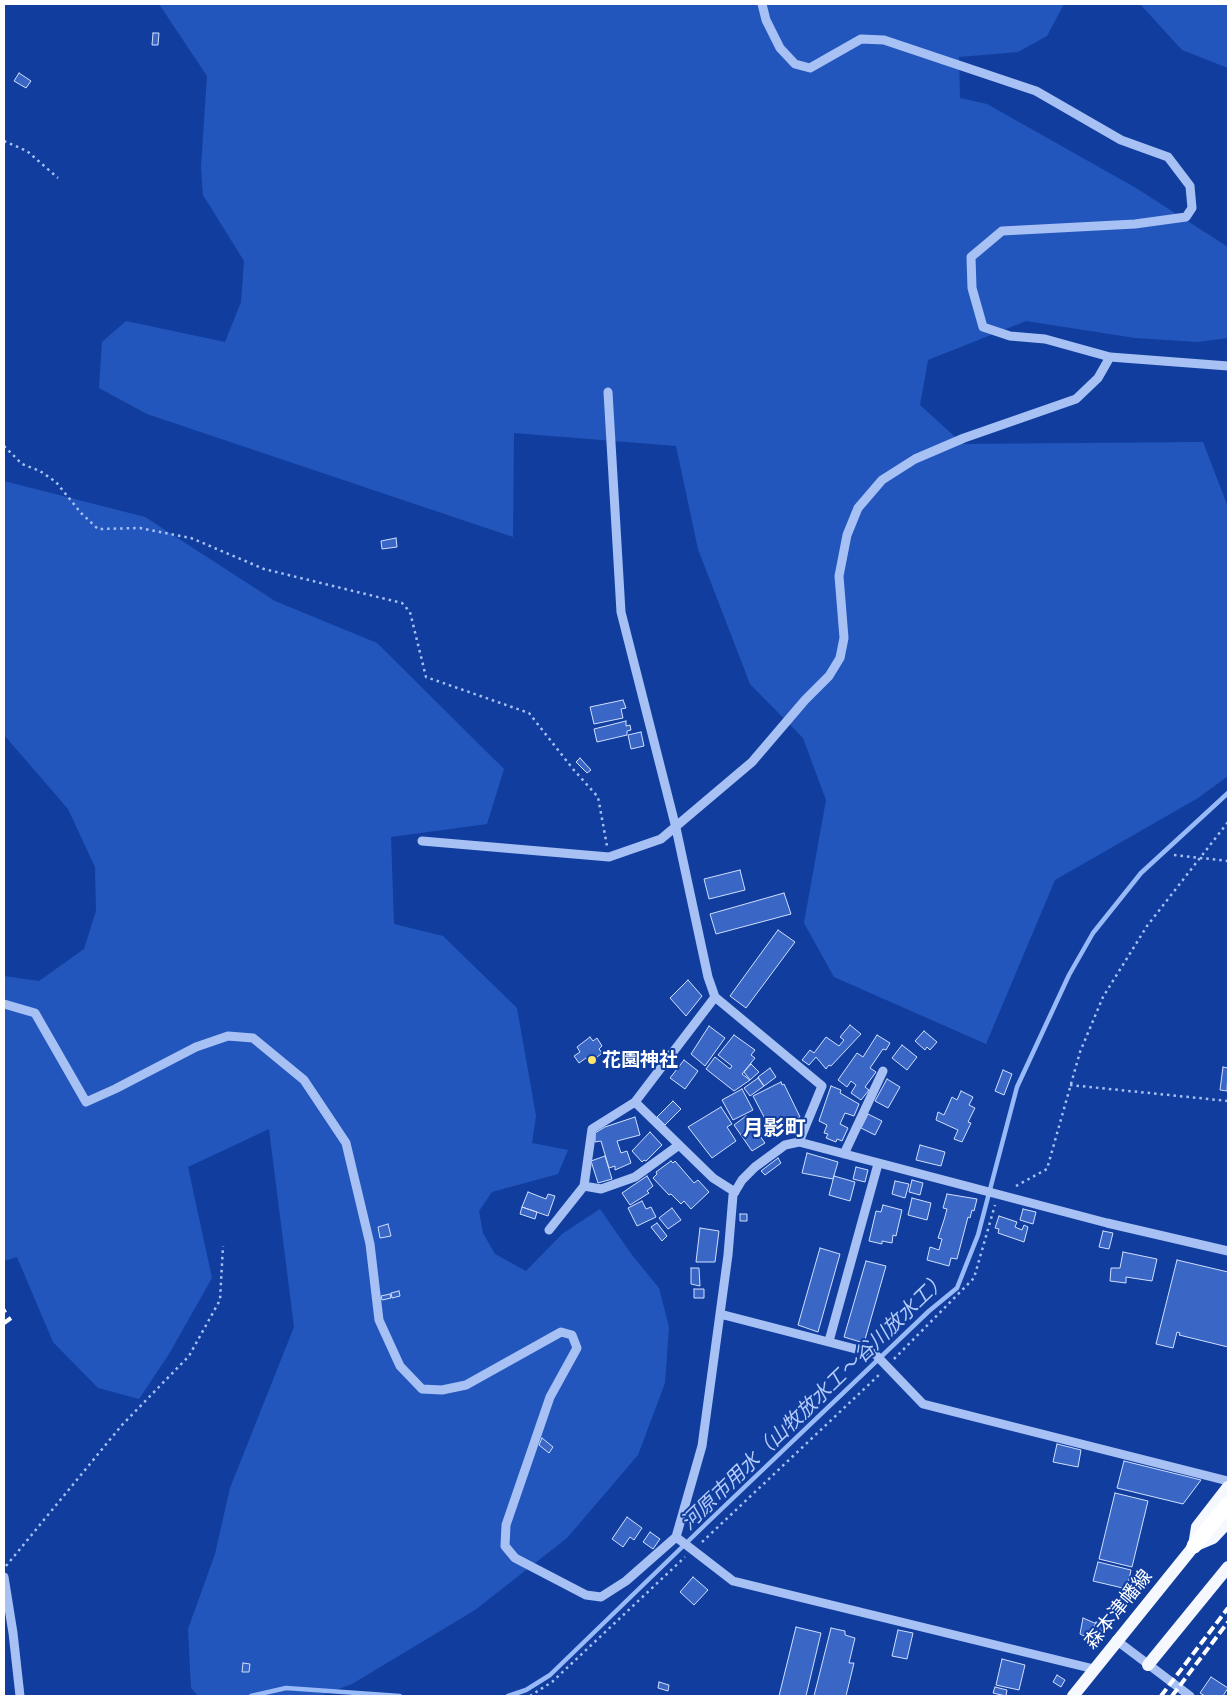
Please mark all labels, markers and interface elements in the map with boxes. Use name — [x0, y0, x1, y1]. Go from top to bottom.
place label: 花園神社 — [602, 1049, 678, 1071]
marker: 花園神社 — [586, 1054, 598, 1066]
district label: 月影町 — [743, 1115, 805, 1141]
water label: 河原市用水（山牧放水工～谷川放水工） — [676, 1267, 952, 1535]
street label: 森本津幡線 — [1079, 1565, 1157, 1653]

